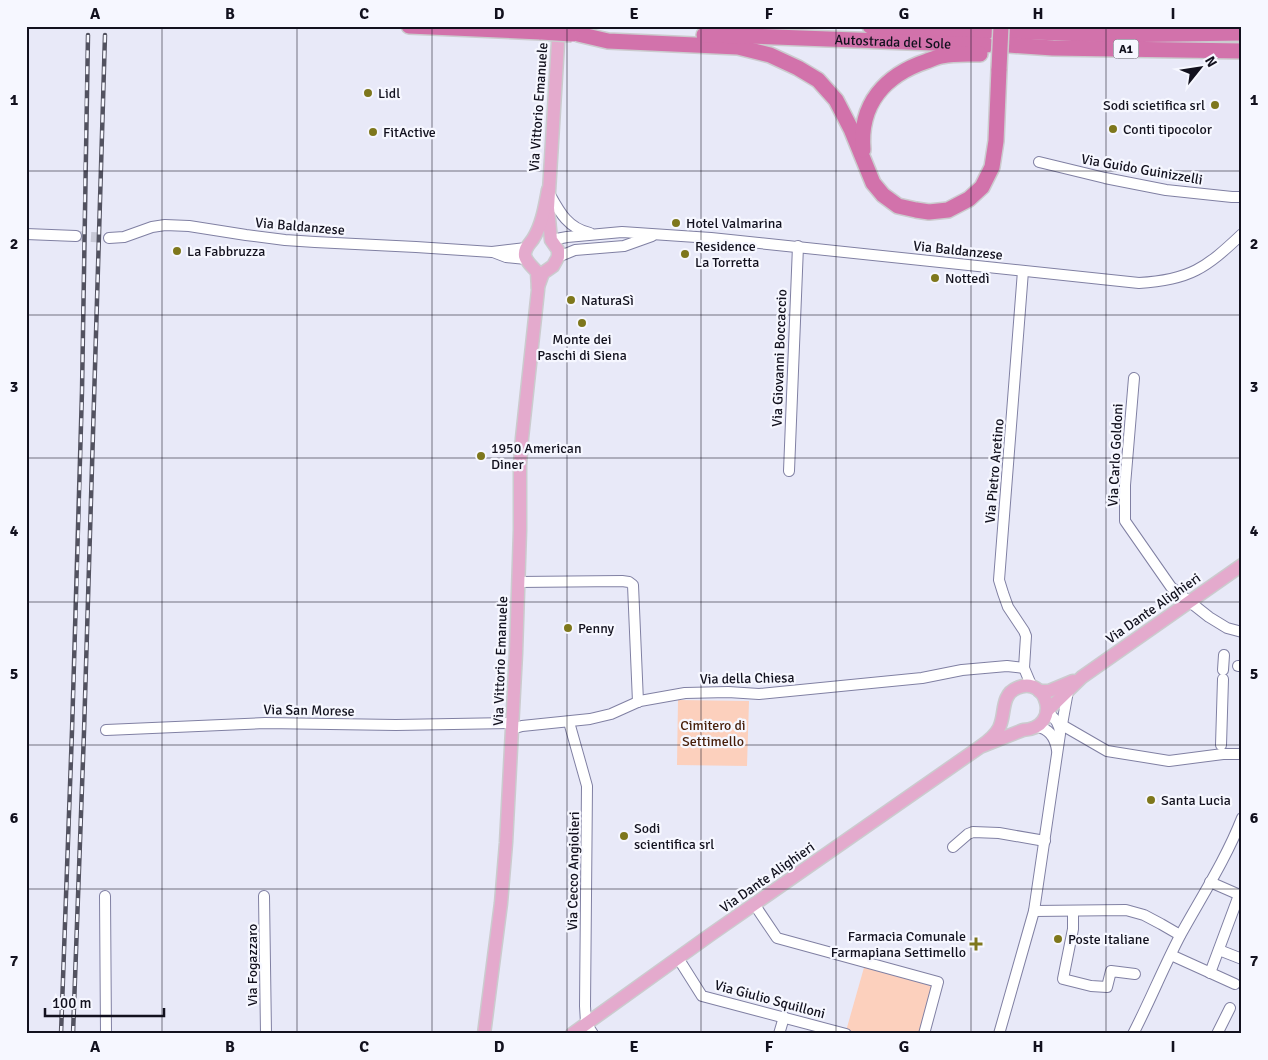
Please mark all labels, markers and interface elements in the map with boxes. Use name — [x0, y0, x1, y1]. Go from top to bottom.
text: A — [90, 4, 101, 24]
text: B — [225, 4, 235, 24]
text: C — [359, 4, 369, 24]
text: D — [494, 4, 505, 24]
text: E — [629, 4, 639, 24]
text: F — [765, 4, 774, 24]
text: G — [899, 4, 909, 24]
text: H — [1033, 4, 1043, 24]
text: I — [1170, 4, 1176, 24]
street label: Autostrada del Sole — [834, 31, 951, 53]
road number: A1 — [1114, 40, 1138, 59]
street label: Via Vittorio Emanuele — [525, 42, 552, 172]
north arrow — [1176, 42, 1226, 92]
text: N — [1201, 53, 1221, 70]
place label: Lidl — [378, 85, 400, 102]
marker: Lidl — [362, 87, 374, 99]
text: 1 — [10, 90, 19, 110]
text: 1 — [1250, 90, 1259, 110]
place label: Sodi scietifica srl — [1103, 97, 1205, 114]
marker: Sodi scietifica srl — [1209, 99, 1221, 111]
place label: Conti tipocolor — [1123, 121, 1213, 138]
marker: Conti tipocolor — [1107, 123, 1119, 135]
place label: FitActive — [383, 124, 436, 141]
marker: FitActive — [367, 126, 379, 138]
street label: Via Guido Guinizzelli — [1080, 150, 1204, 189]
street label: Via Baldanzese — [254, 214, 346, 239]
place label: Hotel Valmarina — [686, 215, 782, 232]
marker: Hotel Valmarina — [670, 217, 682, 229]
text: 2 — [10, 234, 18, 254]
text: 2 — [1250, 234, 1258, 254]
street label: Via Baldanzese — [912, 237, 1004, 264]
place label: Residence La Torretta — [695, 238, 759, 271]
place label: La Fabbruzza — [187, 243, 265, 260]
marker: La Fabbruzza — [171, 245, 183, 257]
marker: Residence La Torretta — [679, 248, 691, 260]
place label: Nottedì — [945, 270, 990, 287]
marker: Nottedì — [929, 272, 941, 284]
street label: Via Giovanni Boccaccio — [769, 289, 790, 427]
place label: NaturaSì — [581, 292, 634, 309]
marker: NaturaSì — [565, 294, 577, 306]
marker: Monte dei Paschi di Siena — [576, 317, 588, 329]
place label: Monte dei Paschi di Siena — [537, 331, 627, 364]
text: 3 — [10, 377, 18, 397]
text: 3 — [1250, 377, 1258, 397]
street label: Via Carlo Goldoni — [1104, 403, 1127, 507]
street label: Via Pietro Aretino — [981, 418, 1008, 524]
place label: 1950 American Diner — [491, 440, 582, 473]
marker: 1950 American Diner — [475, 450, 487, 462]
text: 4 — [10, 521, 19, 541]
text: 4 — [1250, 521, 1259, 541]
street label: Via Dante Alighieri — [1103, 569, 1204, 647]
street label: Via Vittorio Emanuele — [490, 596, 511, 726]
place label: Penny — [578, 620, 615, 637]
marker: Penny — [562, 622, 574, 634]
text: 5 — [10, 664, 18, 684]
text: 5 — [1250, 664, 1258, 684]
street label: Via della Chiesa — [699, 669, 795, 688]
street label: Via San Morese — [263, 701, 355, 720]
park label: Cimitero di Settimello — [680, 717, 746, 750]
place label: Santa Lucia — [1161, 792, 1231, 809]
marker: Santa Lucia — [1145, 794, 1157, 806]
text: 6 — [10, 808, 19, 828]
text: 6 — [1250, 808, 1259, 828]
street label: Via Cecco Angiolieri — [564, 811, 583, 931]
place label: Sodi scientifica srl — [634, 820, 714, 853]
marker: Sodi scientifica srl — [618, 830, 630, 842]
street label: Via Dante Alighieri — [717, 838, 818, 916]
street label: Via Fogazzaro — [244, 924, 261, 1006]
place label: Farmacia Comunale Farmapiana Settimello — [831, 928, 966, 961]
place label: Poste Italiane — [1068, 931, 1150, 948]
marker: Poste Italiane — [1052, 933, 1064, 945]
marker: Farmacia Comunale Farmapiana Settimello — [970, 938, 982, 950]
text: 7 — [10, 951, 19, 971]
text: 7 — [1250, 951, 1259, 971]
street label: Via Giulio Squilloni — [713, 977, 827, 1022]
scale bar — [45, 985, 164, 1017]
text: 100 m — [52, 994, 92, 1012]
text: A — [90, 1037, 101, 1057]
text: B — [225, 1037, 235, 1057]
text: C — [359, 1037, 369, 1057]
text: D — [494, 1037, 505, 1057]
text: E — [629, 1037, 639, 1057]
text: F — [765, 1037, 774, 1057]
text: G — [899, 1037, 909, 1057]
text: H — [1033, 1037, 1043, 1057]
text: I — [1170, 1037, 1176, 1057]

